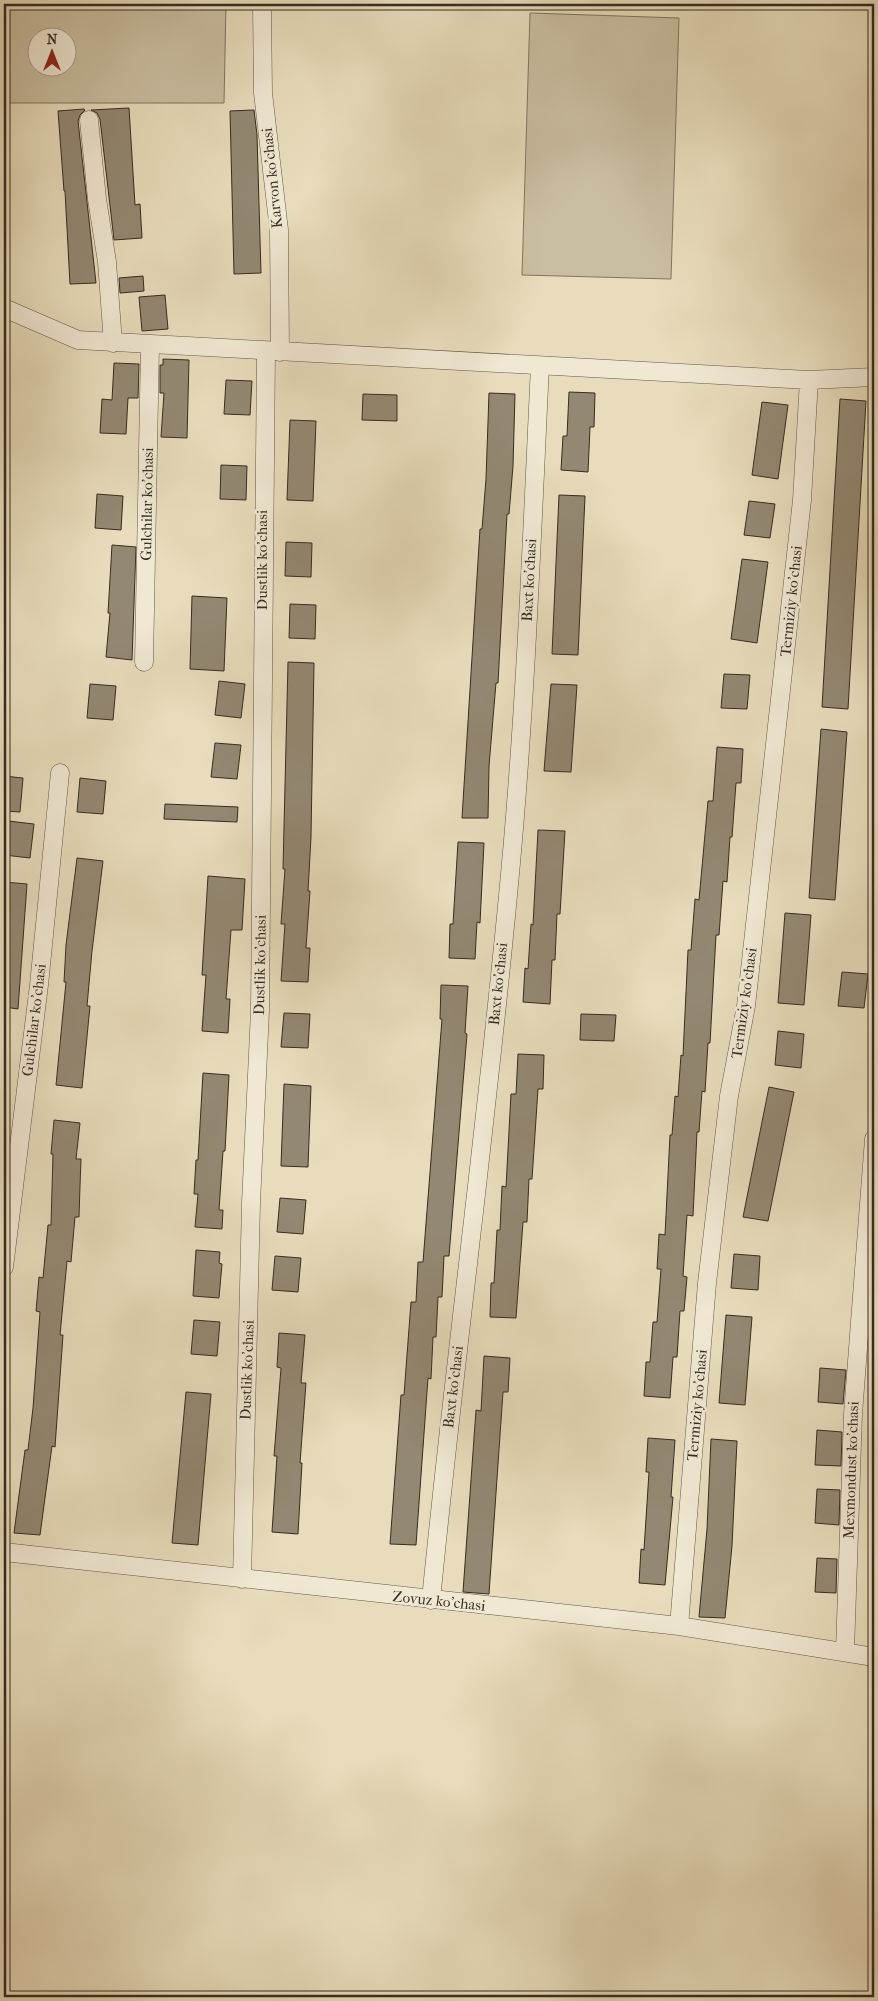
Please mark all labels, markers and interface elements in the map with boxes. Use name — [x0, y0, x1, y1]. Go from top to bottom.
north arrow — [28, 28, 78, 78]
text: N — [47, 31, 58, 48]
street label: Karvon ko'chasi — [258, 126, 286, 229]
street label: Gulchilar ko'chasi — [137, 447, 157, 561]
street label: Dustlik ko'chasi — [253, 509, 271, 610]
street label: Baxt ko'chasi — [518, 537, 540, 622]
street label: Termiziy ko'chasi — [776, 544, 806, 657]
street label: Dustlik ko'chasi — [250, 914, 270, 1015]
street label: Baxt ko'chasi — [485, 941, 511, 1026]
street label: Termiziy ko'chasi — [727, 946, 761, 1060]
street label: Gulchilar ko'chasi — [18, 962, 50, 1077]
street label: Dustlik ko'chasi — [236, 1319, 258, 1420]
street label: Baxt ko'chasi — [439, 1344, 467, 1429]
street label: Termiziy ko'chasi — [683, 1348, 711, 1461]
street label: Mexmondust ko'chasi — [840, 1400, 862, 1539]
street label: Zovuz ko'chasi — [392, 1587, 487, 1615]

